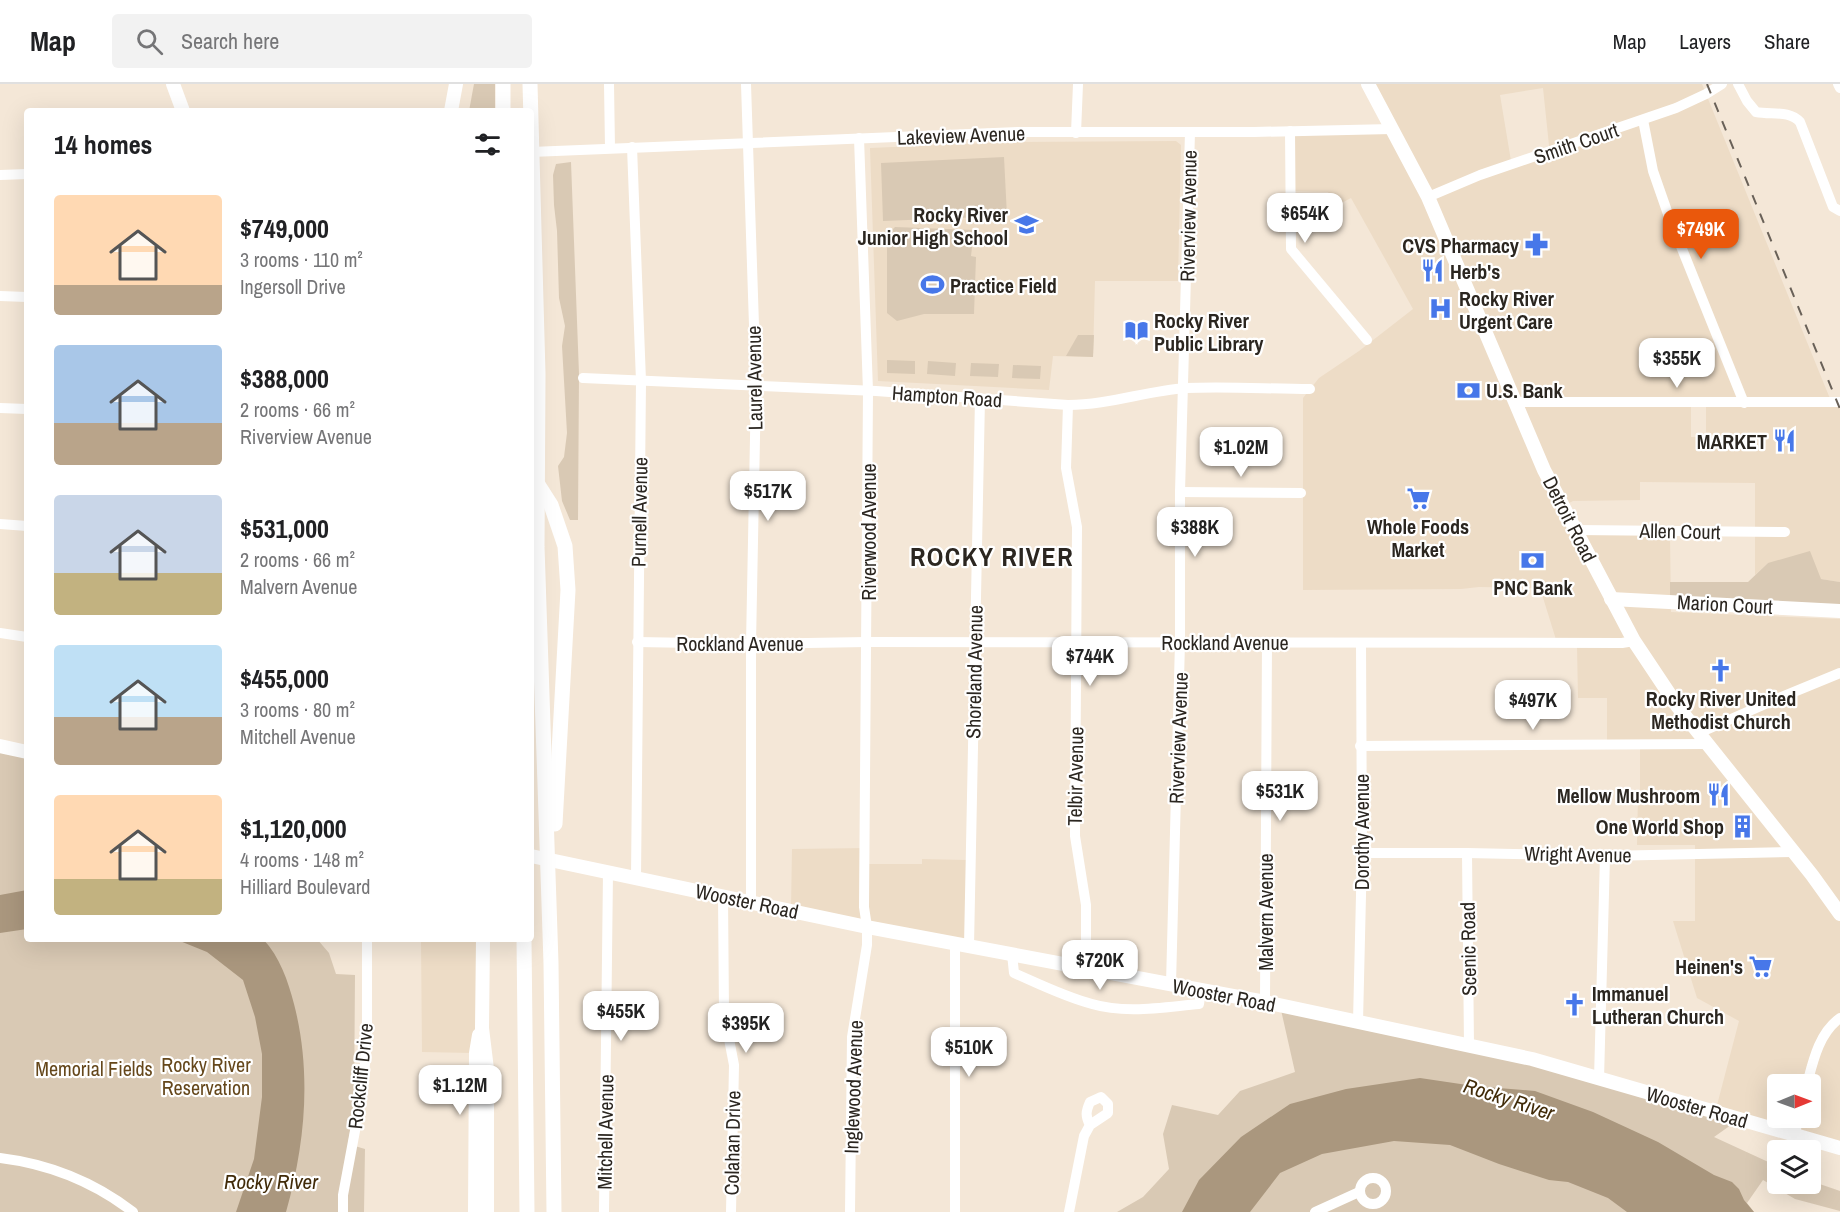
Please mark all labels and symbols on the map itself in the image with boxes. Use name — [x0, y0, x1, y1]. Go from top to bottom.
street label: Smith Court — [1530, 116, 1622, 170]
street label: Lakeview Avenue — [896, 119, 1026, 151]
street label: Riverview Avenue — [1173, 150, 1203, 282]
pin: $654K — [1263, 193, 1347, 244]
place label: Rocky River Junior High School — [858, 201, 1009, 251]
pin: $749K — [1659, 209, 1743, 260]
school or university icon: Rocky River Junior High School — [1013, 212, 1039, 238]
place label: CVS Pharmacy — [1402, 232, 1520, 259]
pharmacy icon: CVS Pharmacy — [1524, 232, 1550, 258]
restaurant icon: Herb's — [1419, 258, 1445, 284]
place label: Herb's — [1450, 258, 1500, 285]
sports icon: Practice Field — [919, 272, 945, 298]
place label: Practice Field — [950, 272, 1057, 299]
place label: Rocky River Urgent Care — [1459, 285, 1554, 335]
hospital icon: Rocky River Urgent Care — [1428, 296, 1454, 322]
place label: Rocky River Public Library — [1154, 307, 1264, 357]
library icon: Rocky River Public Library — [1123, 318, 1149, 344]
street label: Laurel Avenue — [740, 325, 768, 431]
pin: $355K — [1635, 338, 1719, 389]
bank icon: U.S. Bank — [1455, 377, 1481, 403]
place label: U.S. Bank — [1486, 377, 1563, 404]
street label: Hampton Road — [891, 379, 1003, 413]
pin: $1.02M — [1192, 427, 1290, 478]
place label: MARKET — [1697, 428, 1767, 455]
restaurant icon: MARKET — [1772, 428, 1798, 454]
street label: Purnell Avenue — [625, 457, 653, 567]
street label: Riverwood Avenue — [855, 463, 882, 601]
pin: $517K — [726, 471, 810, 522]
street label: Detroit Road — [1537, 471, 1603, 567]
supermarket icon: Whole Foods Market — [1405, 485, 1431, 511]
pin: $388K — [1153, 507, 1237, 558]
place label: Whole Foods Market — [1367, 513, 1469, 563]
street label: Allen Court — [1638, 517, 1721, 545]
district label: ROCKY RIVER — [910, 539, 1074, 574]
bank icon: PNC Bank — [1520, 547, 1546, 573]
place label: PNC Bank — [1493, 574, 1574, 601]
street label: Marion Court — [1677, 588, 1774, 620]
street label: Shoreland Avenue — [959, 605, 989, 739]
street label: Rockland Avenue — [1161, 629, 1289, 656]
street label: Rockland Avenue — [676, 630, 804, 657]
pin: $744K — [1048, 636, 1132, 687]
church icon: Rocky River United Methodist Church — [1708, 658, 1734, 684]
street label: Riverview Avenue — [1162, 672, 1194, 804]
pin: $497K — [1491, 680, 1575, 731]
place label: Rocky River United Methodist Church — [1646, 685, 1796, 735]
street label: Telbir Avenue — [1061, 726, 1089, 826]
pin: $531K — [1238, 771, 1322, 822]
street label: Dorothy Avenue — [1348, 774, 1375, 890]
place label: Mellow Mushroom — [1557, 782, 1700, 809]
restaurant icon: Mellow Mushroom — [1705, 782, 1731, 808]
place label: One World Shop — [1596, 813, 1724, 840]
building icon: One World Shop — [1729, 813, 1755, 839]
street label: Wright Avenue — [1524, 840, 1632, 868]
street label: Malvern Avenue — [1252, 853, 1279, 971]
street label: Wooster Road — [693, 877, 801, 925]
street label: Scenic Road — [1454, 902, 1482, 996]
pin: $720K — [1058, 940, 1142, 991]
place label: Heinen's — [1675, 953, 1743, 980]
supermarket icon: Heinen's — [1748, 953, 1774, 979]
street label: Wooster Road — [1170, 972, 1278, 1018]
place label: Immanuel Lutheran Church — [1592, 980, 1724, 1030]
pin: $455K — [579, 991, 663, 1042]
church icon: Immanuel Lutheran Church — [1561, 991, 1587, 1017]
pin: $395K — [704, 1003, 788, 1054]
street label: Inglewood Avenue — [837, 1020, 869, 1154]
street label: Rockcliff Drive — [341, 1022, 379, 1130]
pin: $510K — [927, 1027, 1011, 1078]
park label: Rocky River Reservation — [161, 1051, 251, 1101]
park label: Memorial Fields — [35, 1055, 153, 1082]
pin: $1.12M — [411, 1065, 509, 1116]
water label: Rocky River — [1460, 1071, 1559, 1128]
street label: Mitchell Avenue — [590, 1074, 620, 1190]
north arrow — [1767, 1074, 1821, 1128]
street label: Wooster Road — [1643, 1080, 1751, 1134]
street label: Colahan Drive — [718, 1090, 746, 1196]
water label: Rocky River — [224, 1167, 319, 1196]

